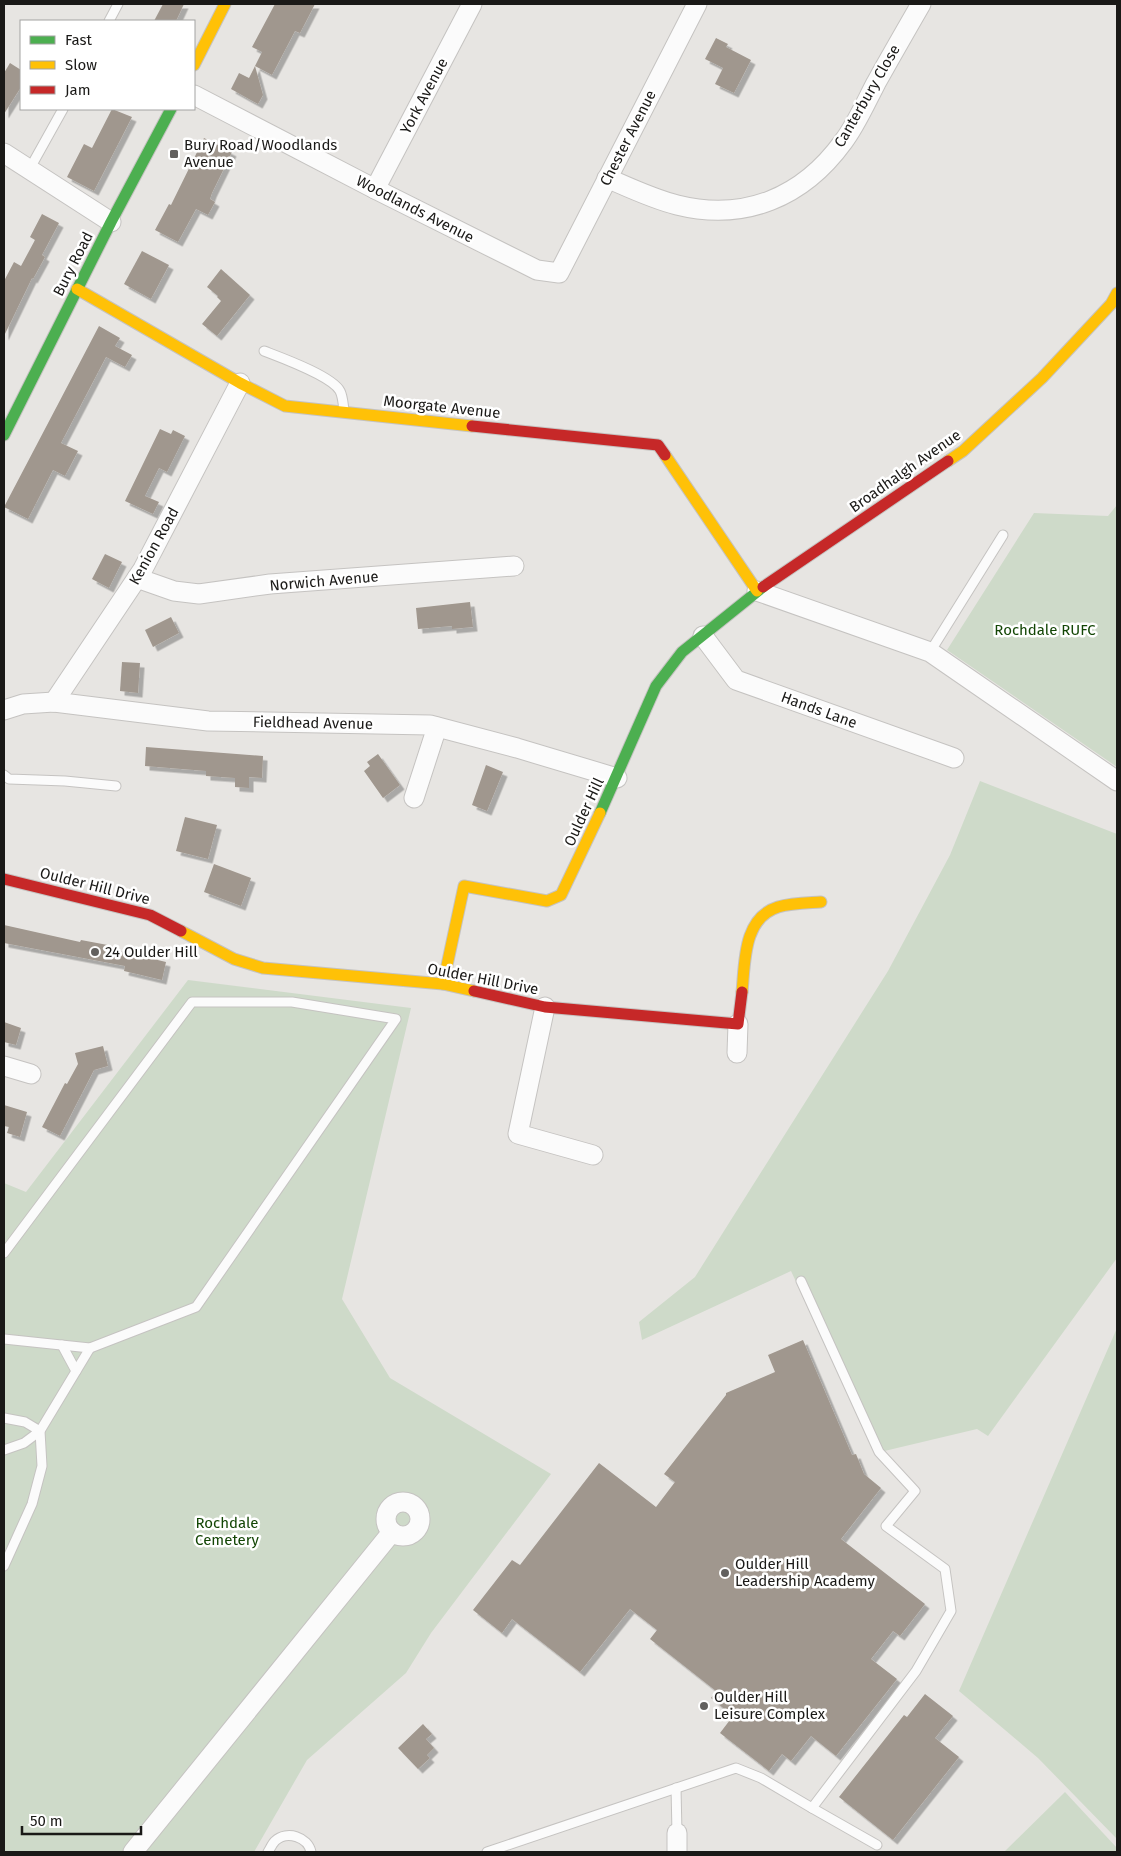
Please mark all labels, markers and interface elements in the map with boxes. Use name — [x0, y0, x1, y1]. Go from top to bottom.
legend — [20, 20, 195, 110]
text: Fast — [65, 31, 92, 49]
street label: Canterbury Close — [830, 41, 904, 151]
street label: York Avenue — [396, 55, 452, 137]
text: Slow — [65, 56, 97, 74]
text: Jam — [65, 81, 91, 99]
street label: Chester Avenue — [596, 87, 660, 189]
place label: Bury Road/Woodlands Avenue — [184, 136, 337, 171]
marker: Bury Road/Woodlands Avenue — [168, 148, 180, 160]
street label: Woodlands Avenue — [353, 172, 477, 246]
street label: Bury Road — [49, 229, 97, 299]
street label: Moorgate Avenue — [383, 392, 501, 422]
street label: Broadhalgh Avenue — [846, 426, 964, 516]
street label: Kenion Road — [125, 504, 183, 588]
street label: Norwich Avenue — [269, 567, 379, 595]
park label: Rochdale RUFC — [994, 621, 1096, 639]
street label: Hands Lane — [779, 688, 859, 732]
street label: Fieldhead Avenue — [253, 713, 373, 733]
street label: Oulder Hill — [560, 774, 608, 849]
street label: Oulder Hill Drive — [38, 864, 152, 908]
place label: 24 Oulder Hill — [105, 943, 198, 961]
marker: 24 Oulder Hill — [89, 946, 101, 958]
street label: Oulder Hill Drive — [426, 959, 540, 999]
park label: Rochdale Cemetery — [195, 1514, 260, 1549]
place label: Oulder Hill Leadership Academy — [735, 1555, 876, 1590]
marker: Oulder Hill Leadership Academy — [719, 1567, 731, 1579]
place label: Oulder Hill Leisure Complex — [714, 1688, 826, 1723]
marker: Oulder Hill Leisure Complex — [698, 1700, 710, 1712]
scale bar — [22, 1804, 141, 1836]
text: 50 m — [30, 1812, 63, 1830]

